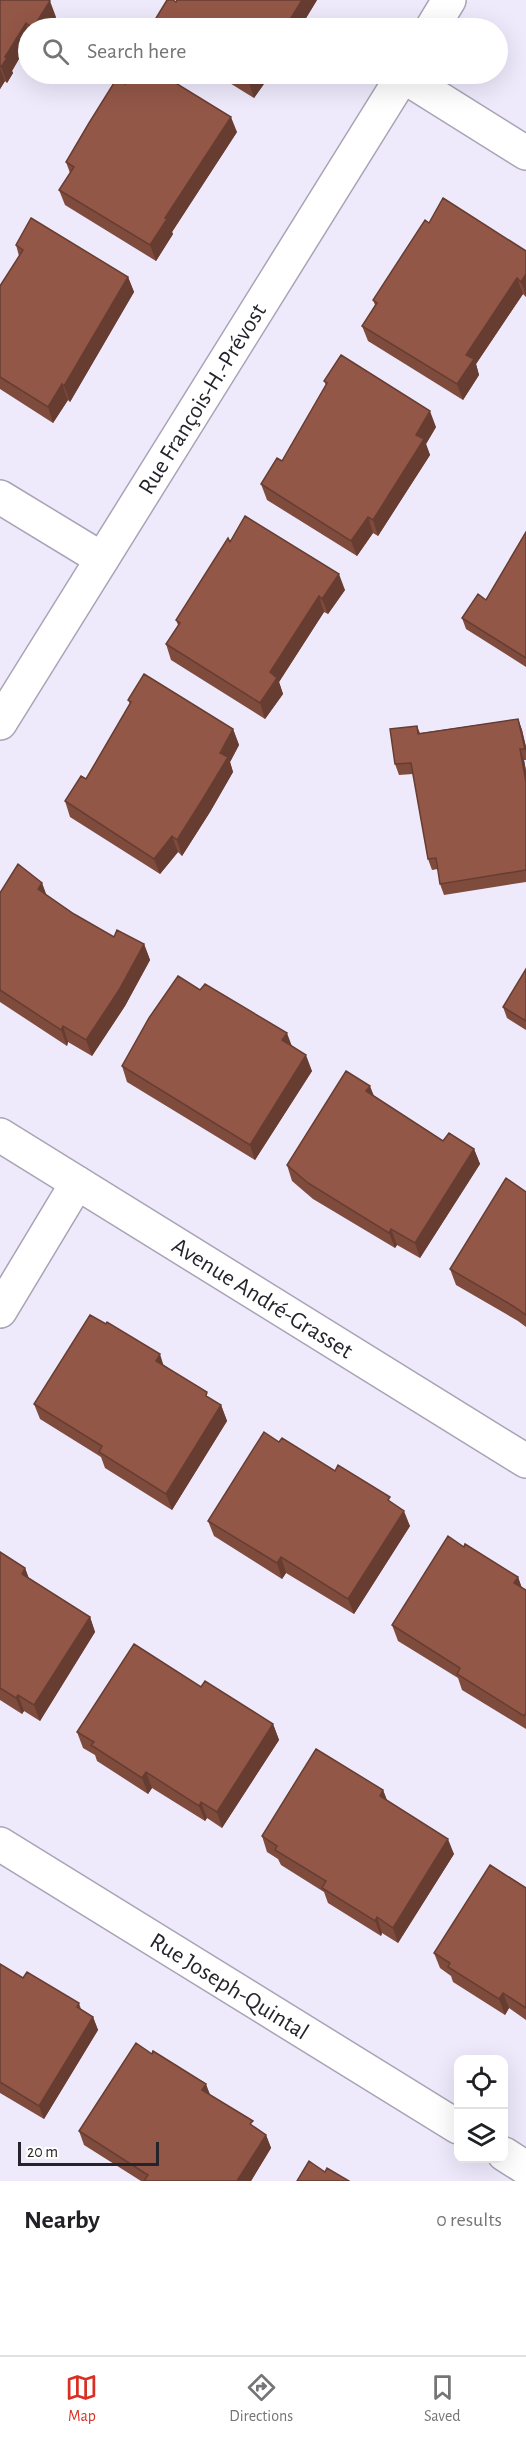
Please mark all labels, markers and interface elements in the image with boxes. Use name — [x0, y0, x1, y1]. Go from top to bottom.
search box — [18, 18, 508, 84]
icon: search — [39, 35, 72, 68]
text: Search here — [87, 40, 186, 62]
street label: Rue François-H.-Prévost — [134, 299, 271, 499]
street label: Avenue André-Grasset — [168, 1234, 357, 1364]
street label: Rue Joseph-Quintal — [146, 1929, 313, 2045]
map controls — [454, 2055, 508, 2163]
button: locate — [454, 2055, 508, 2109]
button: layers — [454, 2109, 508, 2163]
scale bar — [18, 2139, 159, 2166]
text: 20 m — [27, 2144, 58, 2160]
text: Nearby — [24, 2207, 100, 2233]
text: 0 results — [436, 2210, 502, 2230]
tab: Map — [65, 2371, 98, 2426]
tab: Directions — [229, 2371, 293, 2426]
tab: Saved — [424, 2371, 461, 2426]

